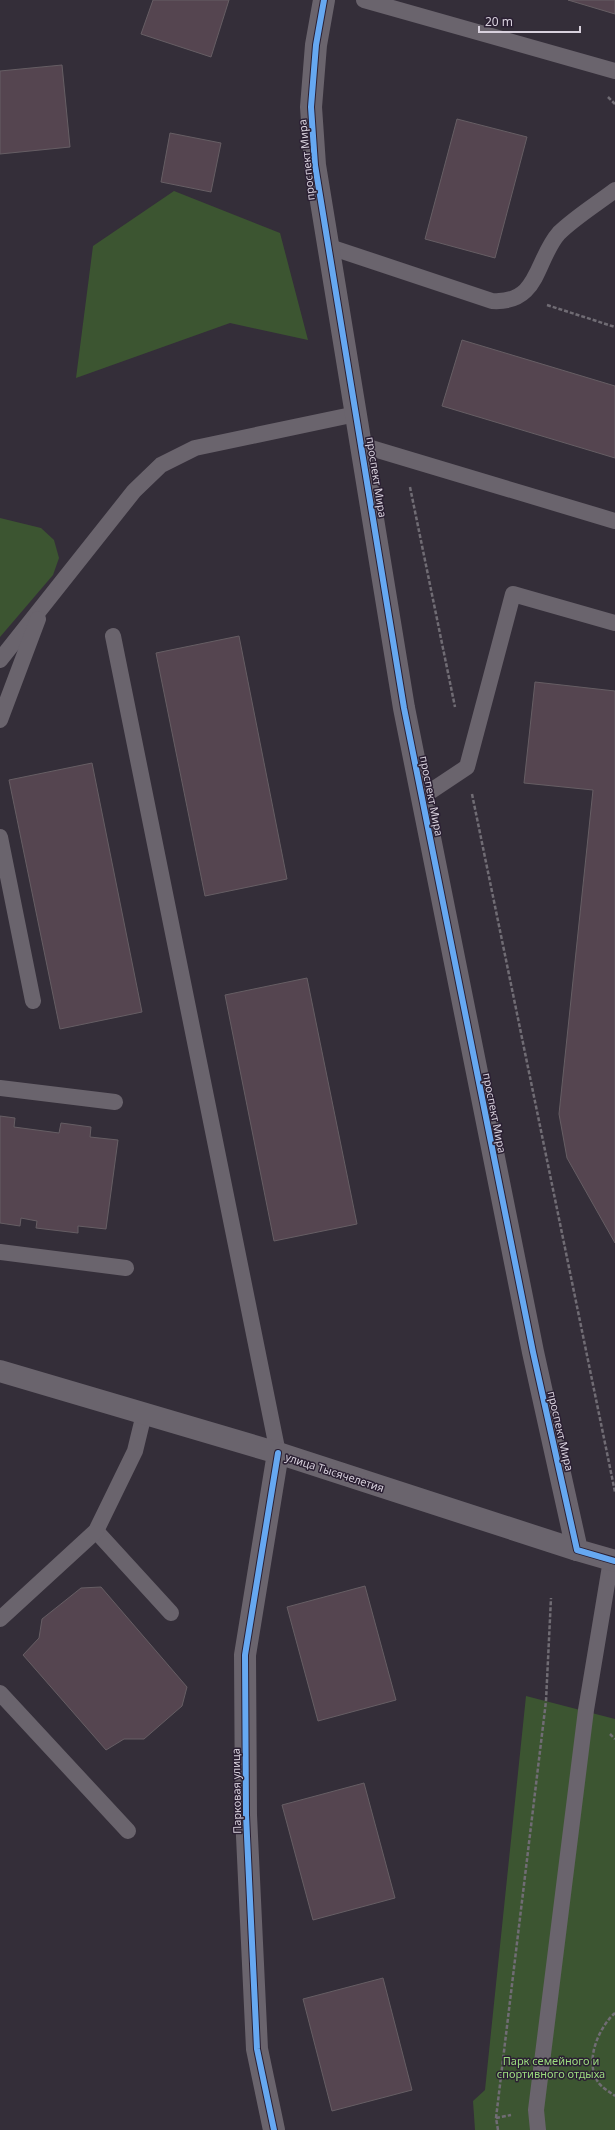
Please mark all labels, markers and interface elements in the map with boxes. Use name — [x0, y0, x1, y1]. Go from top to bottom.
scale bar — [479, 8, 580, 34]
text: 20 m — [485, 13, 513, 30]
street label: проспект Мира — [294, 119, 318, 201]
street label: проспект Мира — [363, 436, 391, 518]
street label: проспект Мира — [417, 755, 447, 837]
street label: проспект Мира — [480, 1072, 510, 1154]
street label: проспект Мира — [545, 1390, 577, 1472]
street label: улица Тысячелетия — [284, 1449, 386, 1495]
street label: Парковая улица — [228, 1748, 244, 1834]
park label: Парк семейного и спортивного отдыха — [497, 2053, 605, 2081]

